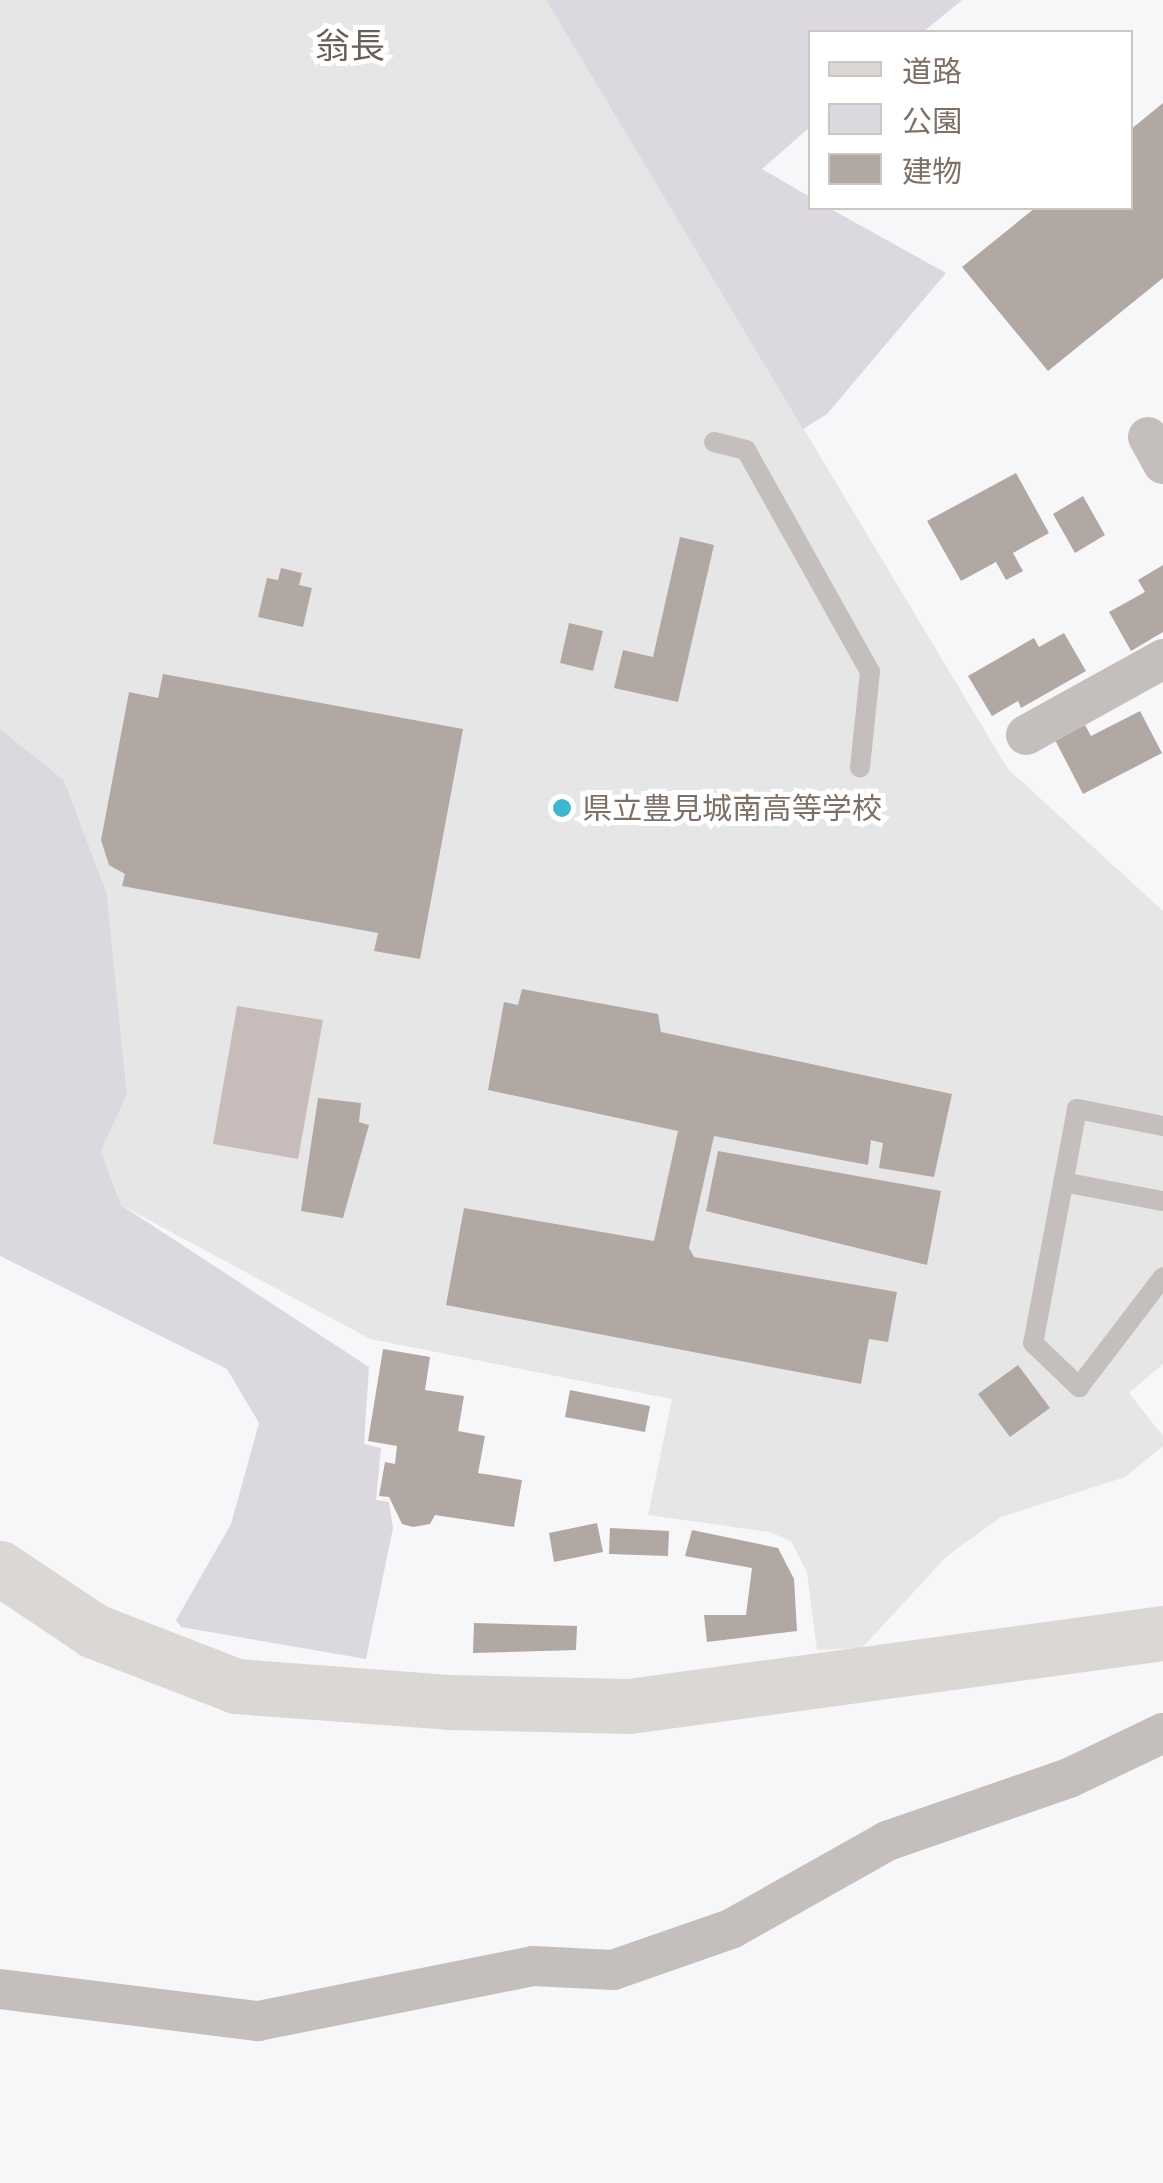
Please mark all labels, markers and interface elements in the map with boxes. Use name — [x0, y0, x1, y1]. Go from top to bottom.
district label: 翁長 — [315, 24, 385, 66]
legend — [808, 30, 1133, 210]
text: 道路 — [902, 50, 962, 91]
text: 公園 — [902, 100, 962, 141]
text: 建物 — [902, 150, 962, 191]
place label: 県立豊見城南高等学校 — [582, 790, 882, 826]
marker: 県立豊見城南高等学校 — [551, 797, 573, 819]

